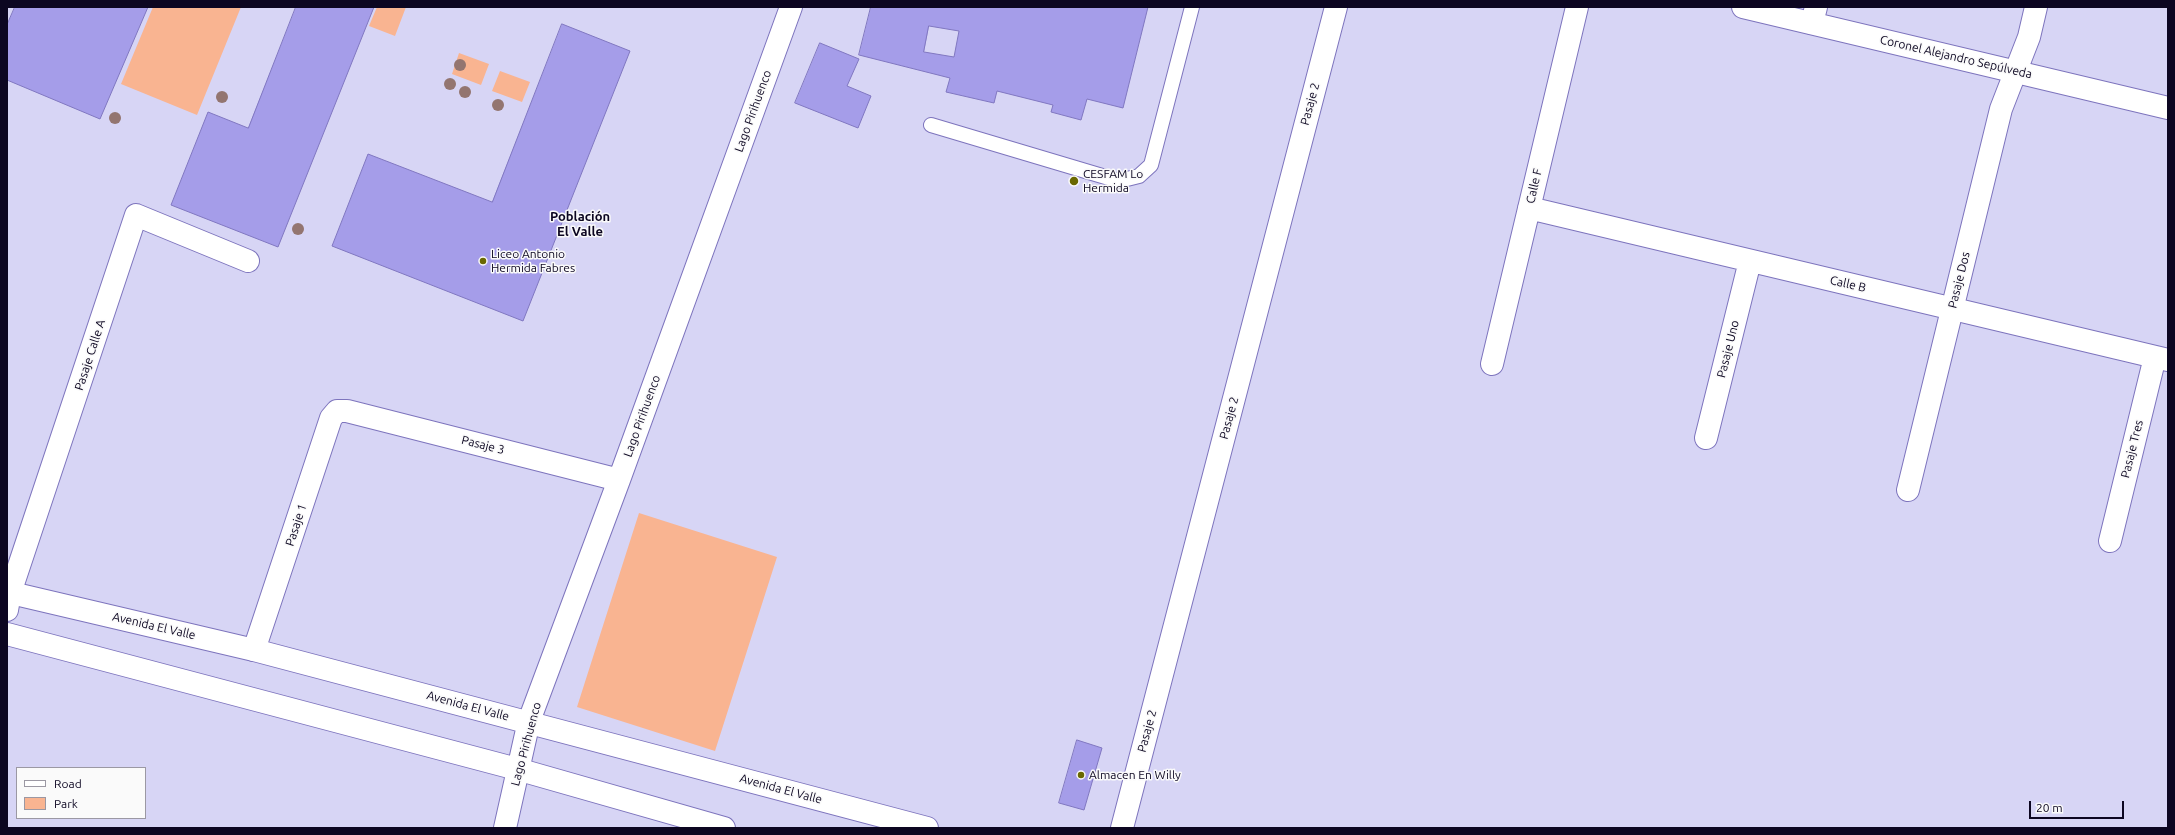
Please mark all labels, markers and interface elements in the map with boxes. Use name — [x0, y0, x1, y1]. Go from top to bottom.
street label: Coronel Alejandro Sepúlveda — [1879, 32, 2033, 82]
street label: Lago Pirihuenco — [731, 68, 775, 154]
street label: Pasaje 2 — [1297, 81, 1323, 127]
place label: CESFAM Lo Hermida — [1083, 167, 1143, 195]
street label: Calle F — [1523, 167, 1545, 205]
marker: CESFAM Lo Hermida — [1068, 175, 1080, 187]
district label: Población El Valle — [550, 209, 610, 240]
place label: Liceo Antonio Hermida Fabres — [491, 247, 575, 275]
street label: Pasaje Dos — [1945, 250, 1973, 310]
marker: Liceo Antonio Hermida Fabres — [478, 256, 488, 266]
street label: Calle B — [1828, 273, 1868, 295]
street label: Pasaje Calle A — [72, 318, 108, 392]
street label: Pasaje Uno — [1714, 319, 1742, 379]
street label: Lago Pirihuenco — [620, 373, 664, 459]
street label: Pasaje 2 — [1216, 395, 1242, 441]
street label: Pasaje Tres — [2118, 418, 2146, 480]
street label: Pasaje 3 — [460, 433, 506, 457]
street label: Pasaje 1 — [282, 502, 310, 548]
street label: Avenida El Valle — [111, 609, 197, 643]
street label: Avenida El Valle — [425, 688, 511, 724]
street label: Lago Pirihuenco — [508, 700, 544, 788]
street label: Pasaje 2 — [1134, 708, 1160, 754]
legend — [16, 767, 146, 819]
place label: Almacen En Willy — [1089, 768, 1181, 782]
marker: Almacen En Willy — [1076, 770, 1086, 780]
street label: Avenida El Valle — [738, 771, 824, 807]
text: Road — [54, 777, 82, 790]
scale bar — [2031, 793, 2126, 819]
text: Park — [54, 797, 78, 810]
text: 20 m — [2036, 801, 2063, 814]

